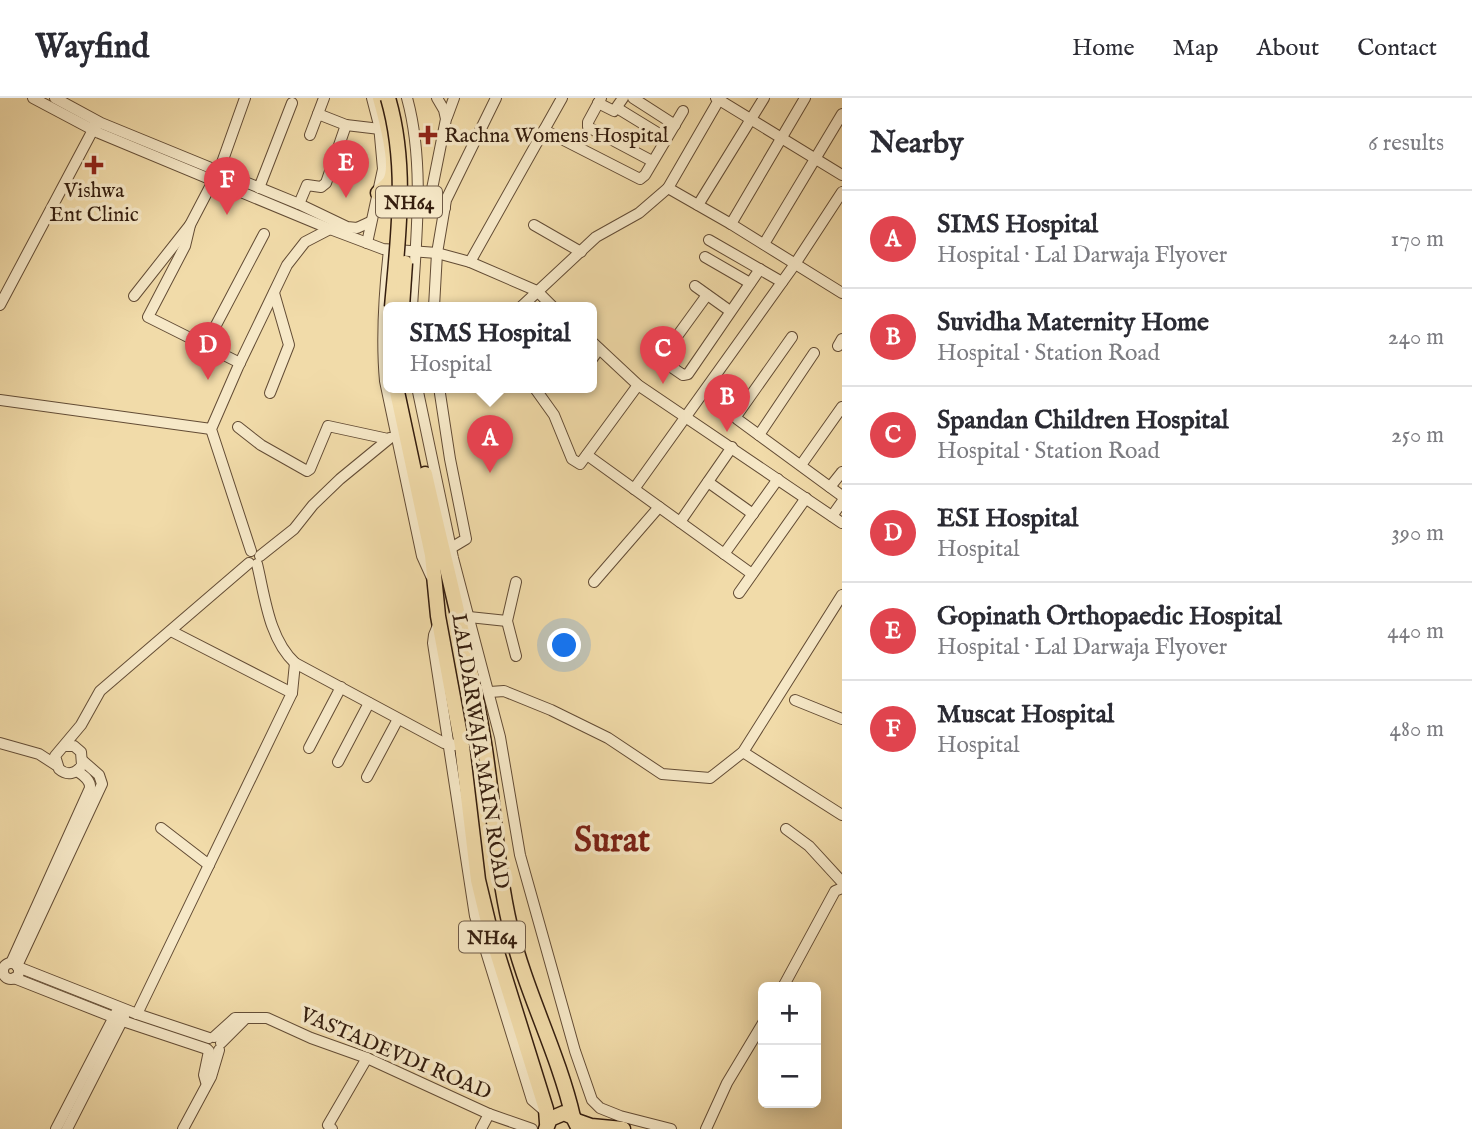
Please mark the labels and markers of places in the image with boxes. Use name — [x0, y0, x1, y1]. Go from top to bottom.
place label: Rachna Womens Hospital — [444, 123, 669, 150]
marker: Rachna Womens Hospital — [418, 125, 438, 145]
pin: E — [323, 140, 369, 198]
marker: Vishwa Ent Clinic — [84, 155, 104, 175]
pin: F — [204, 157, 250, 215]
place label: Vishwa Ent Clinic — [49, 178, 139, 229]
pin: D — [185, 322, 231, 380]
pin: C — [640, 326, 686, 384]
pin: B — [704, 374, 750, 432]
pin: A — [467, 415, 513, 473]

